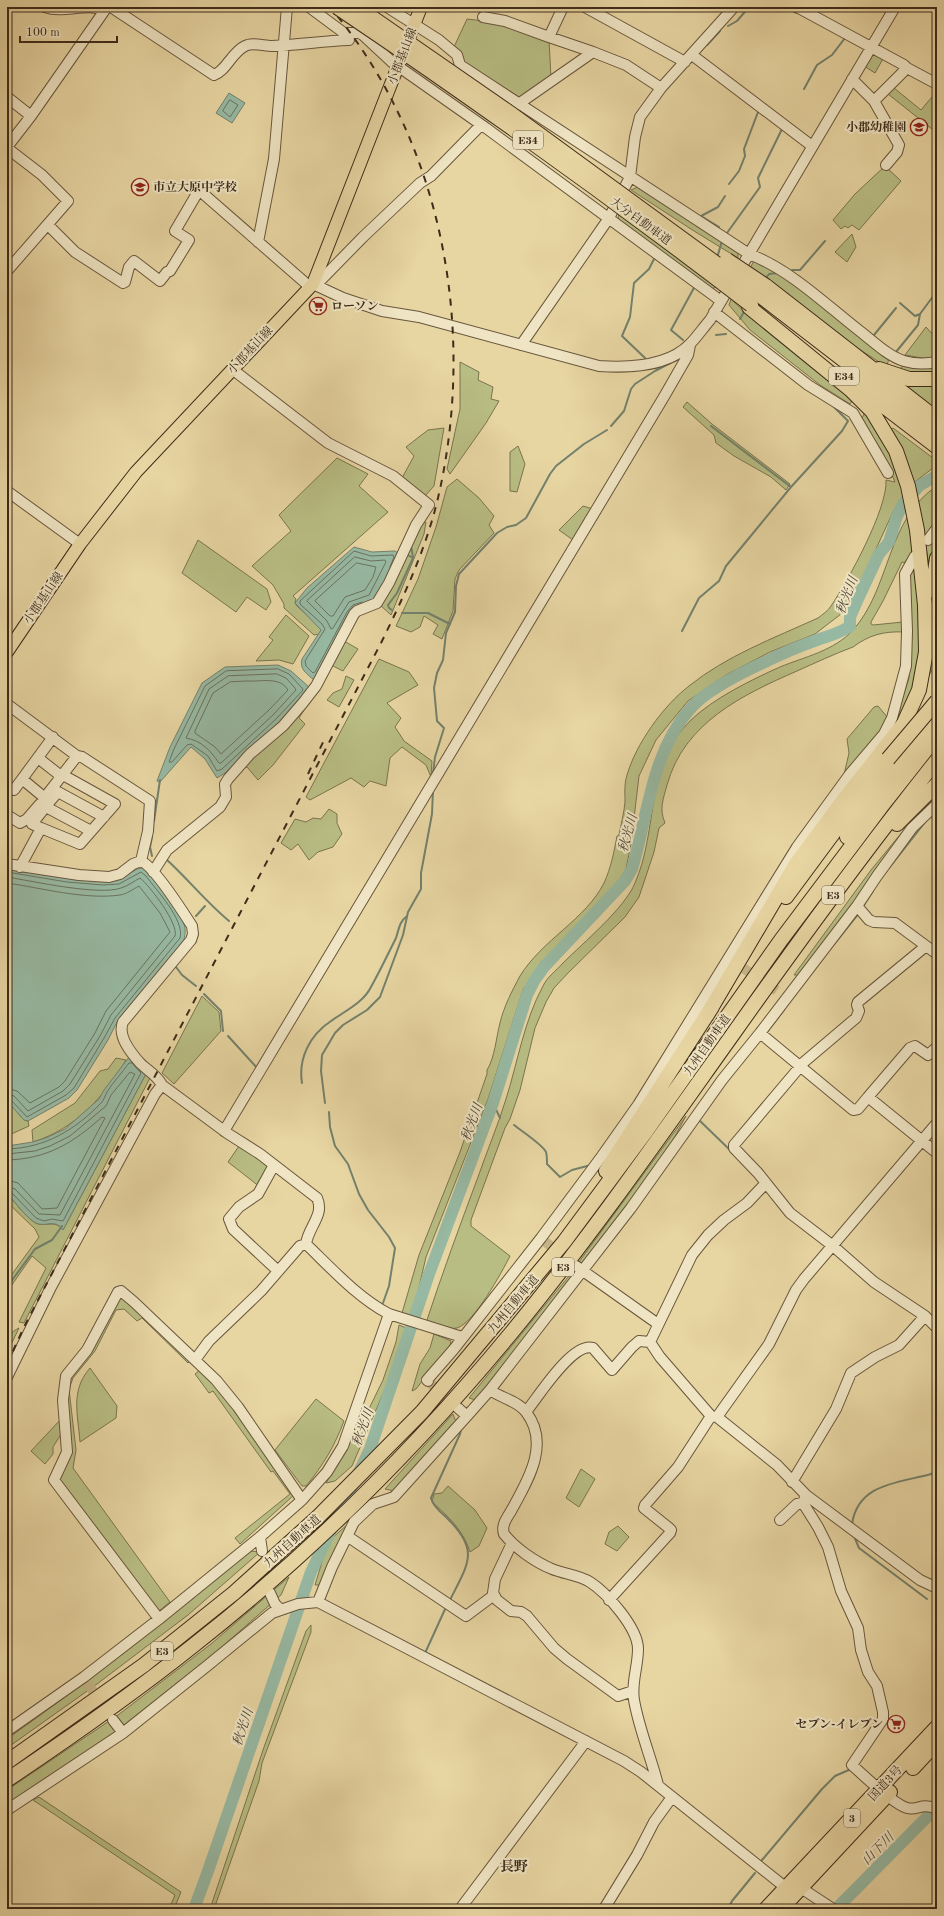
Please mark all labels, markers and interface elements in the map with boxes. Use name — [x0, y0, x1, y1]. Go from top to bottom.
scale bar — [20, 18, 117, 44]
street label: 小郡基山線 — [385, 25, 419, 87]
text: 100 m — [26, 27, 60, 39]
school or university icon: 小郡幼稚園 — [909, 117, 929, 137]
place label: 小郡幼稚園 — [846, 120, 906, 134]
road number: E34 — [513, 131, 543, 149]
school or university icon: 市立大原中学校 — [130, 177, 150, 197]
place label: 市立大原中学校 — [153, 180, 237, 194]
street label: 大分自動車道 — [608, 194, 674, 248]
supermarket icon: ローソン — [308, 296, 328, 316]
place label: ローソン — [331, 301, 379, 313]
street label: 小郡基山線 — [224, 323, 276, 377]
road number: E34 — [829, 367, 859, 385]
street label: 小郡基山線 — [20, 569, 66, 627]
water label: 秋光川 — [833, 573, 861, 616]
water label: 秋光川 — [616, 811, 641, 854]
road number: E3 — [822, 886, 844, 904]
street label: 九州自動車道 — [681, 1011, 733, 1079]
water label: 秋光川 — [459, 1100, 486, 1143]
road number: E3 — [552, 1258, 574, 1276]
street label: 九州自動車道 — [484, 1272, 542, 1336]
water label: 秋光川 — [350, 1405, 377, 1448]
street label: 九州自動車道 — [261, 1512, 323, 1570]
road number: E3 — [151, 1642, 173, 1660]
water label: 秋光川 — [230, 1705, 257, 1748]
supermarket icon: セブン-イレブン — [886, 1714, 906, 1734]
place label: セブン-イレブン — [796, 1717, 883, 1731]
street label: 国道3号 — [865, 1763, 905, 1803]
road number: 3 — [844, 1809, 860, 1827]
water label: 山下川 — [859, 1829, 898, 1867]
district label: 長野 — [500, 1859, 528, 1874]

